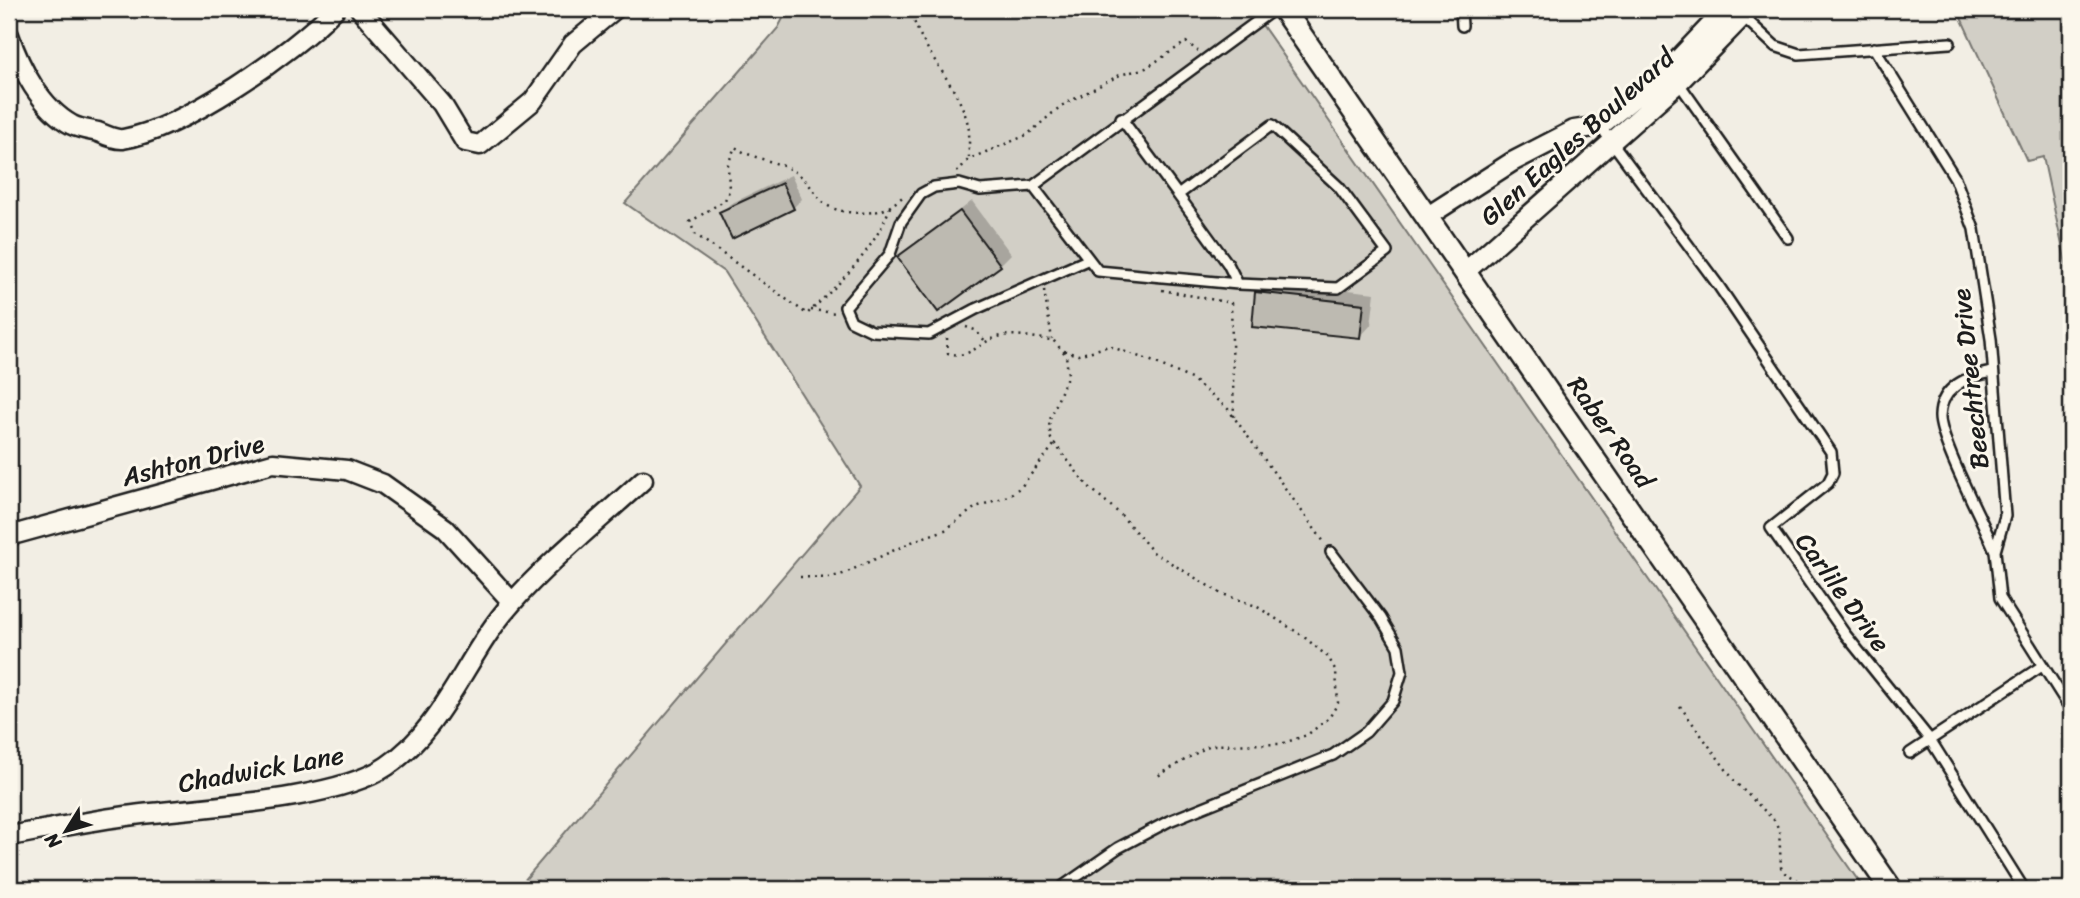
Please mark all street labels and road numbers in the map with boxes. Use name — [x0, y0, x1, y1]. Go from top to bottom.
street label: Glen Eagles Boulevard — [1469, 35, 1687, 238]
street label: Beechtree Drive — [1938, 286, 2002, 472]
street label: Raber Road — [1555, 366, 1668, 500]
street label: Ashton Drive — [116, 420, 269, 500]
street label: Carlile Drive — [1783, 522, 1903, 662]
street label: Chadwick Lane — [174, 732, 348, 806]

